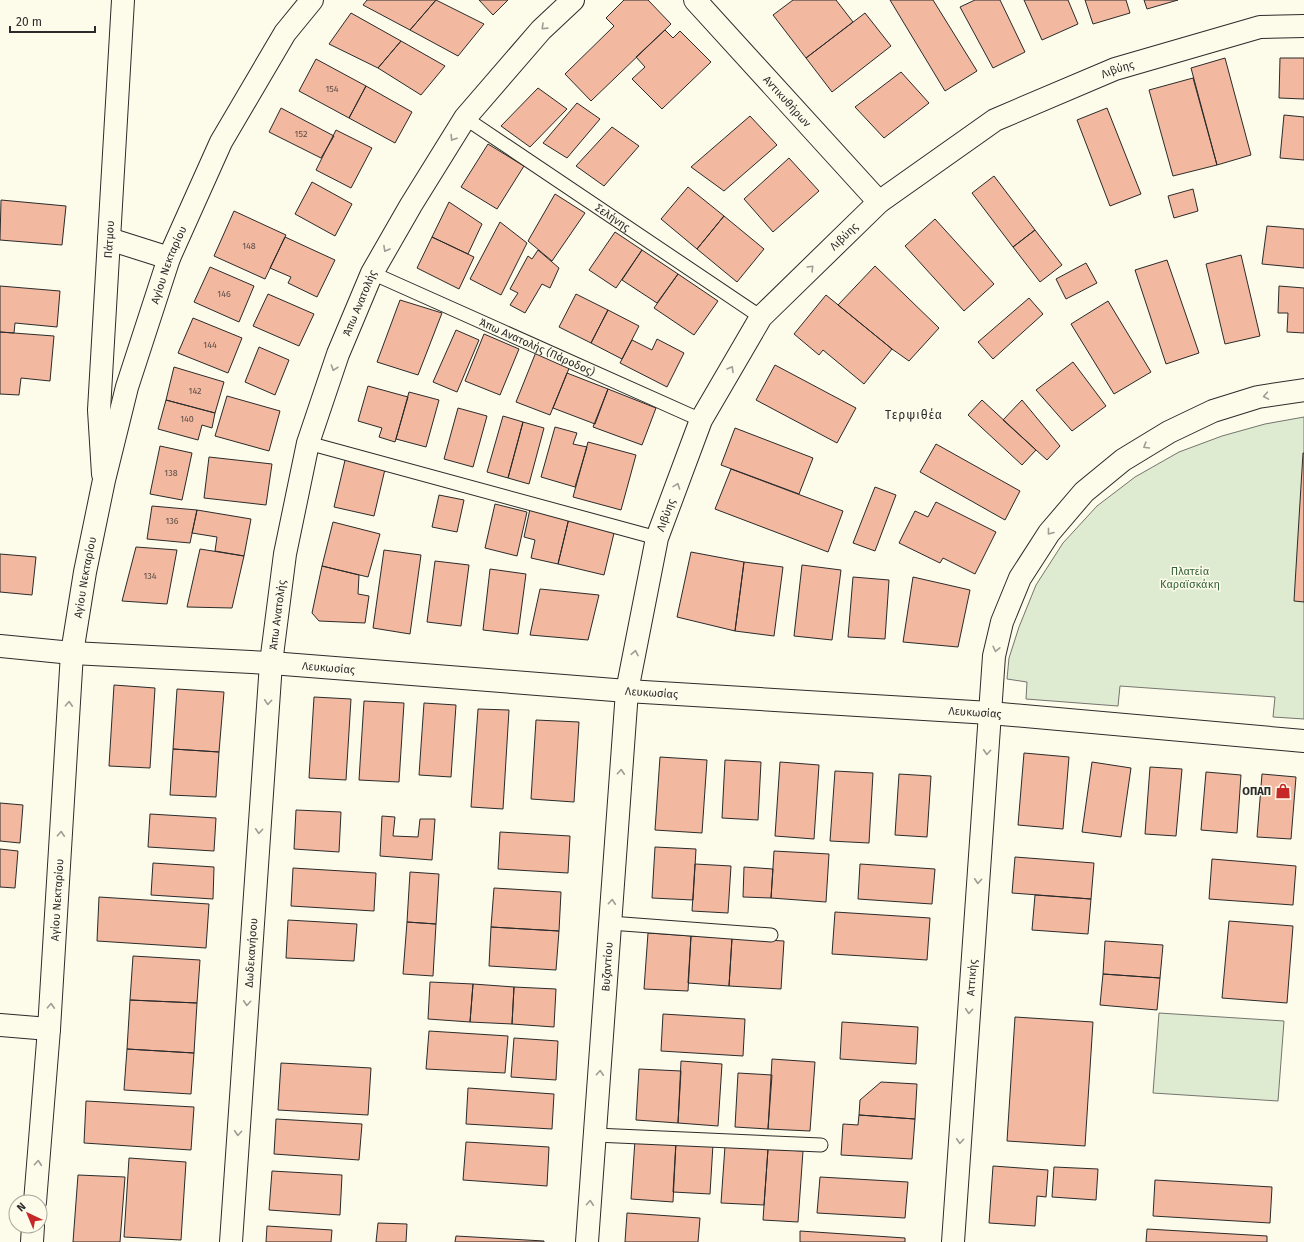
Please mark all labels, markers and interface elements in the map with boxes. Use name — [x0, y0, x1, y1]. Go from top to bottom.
scale bar — [10, 8, 95, 34]
text: 20 m — [16, 15, 42, 29]
one-way arrow — [541, 22, 549, 29]
street label: Λιβύης — [1099, 58, 1135, 81]
street label: Αντικυθήρων — [760, 73, 814, 131]
house number: 154 — [325, 84, 339, 94]
house number: 152 — [295, 129, 307, 139]
one-way arrow — [450, 134, 458, 141]
street label: Σελήνης — [592, 201, 632, 234]
street label: Πάτμου — [102, 220, 117, 259]
street label: Λιβύης — [827, 220, 861, 253]
street label: Αγίου Νεκταρίου — [148, 224, 189, 306]
house number: 148 — [242, 241, 256, 251]
one-way arrow — [383, 245, 391, 252]
one-way arrow — [806, 265, 814, 273]
street label: Άπω Ανατολής — [340, 268, 379, 338]
house number: 146 — [217, 289, 231, 299]
street label: Άπω Ανατολής (Πάροδος) — [477, 316, 597, 379]
house number: 144 — [203, 340, 217, 350]
one-way arrow — [330, 364, 338, 371]
one-way arrow — [726, 366, 733, 373]
house number: 142 — [189, 386, 201, 396]
one-way arrow — [1262, 391, 1269, 400]
district label: Τερψιθέα — [885, 408, 943, 422]
house number: 140 — [180, 414, 194, 424]
one-way arrow — [1143, 441, 1150, 448]
house number: 138 — [164, 468, 178, 478]
one-way arrow — [672, 483, 680, 490]
street label: Λιβύης — [654, 497, 678, 533]
house number: 136 — [165, 516, 179, 526]
one-way arrow — [1048, 528, 1055, 535]
street label: Αγίου Νεκταρίου — [72, 536, 99, 619]
park label: Πλατεία Καραϊσκάκη — [1160, 565, 1220, 591]
house number: 134 — [143, 571, 157, 581]
street label: Άπω Ανατολής — [267, 579, 289, 651]
one-way arrow — [992, 645, 1000, 652]
one-way arrow — [630, 649, 638, 656]
street label: Λευκωσίας — [302, 659, 355, 677]
street label: Λευκωσίας — [625, 685, 678, 701]
one-way arrow — [264, 699, 273, 705]
one-way arrow — [64, 701, 73, 707]
street label: Λευκωσίας — [948, 704, 1002, 721]
one-way arrow — [982, 749, 991, 755]
one-way arrow — [617, 769, 626, 775]
shop icon: ΟΠΑΠ — [1274, 782, 1292, 800]
place label: ΟΠΑΠ — [1242, 785, 1271, 798]
one-way arrow — [255, 828, 264, 834]
one-way arrow — [57, 831, 65, 837]
street label: Αγίου Νεκταρίου — [48, 858, 66, 941]
one-way arrow — [973, 878, 982, 885]
one-way arrow — [607, 899, 616, 905]
street label: Δωδεκανήσου — [243, 917, 260, 988]
street label: Βυζαντίου — [599, 942, 616, 992]
street label: Αττικής — [964, 959, 980, 996]
one-way arrow — [243, 1000, 252, 1006]
one-way arrow — [46, 1003, 55, 1009]
one-way arrow — [965, 1008, 974, 1014]
one-way arrow — [595, 1070, 604, 1076]
one-way arrow — [234, 1130, 243, 1136]
one-way arrow — [956, 1138, 965, 1144]
one-way arrow — [34, 1160, 43, 1166]
north arrow — [8, 1194, 48, 1234]
text: N — [14, 1200, 29, 1214]
one-way arrow — [586, 1200, 595, 1206]

